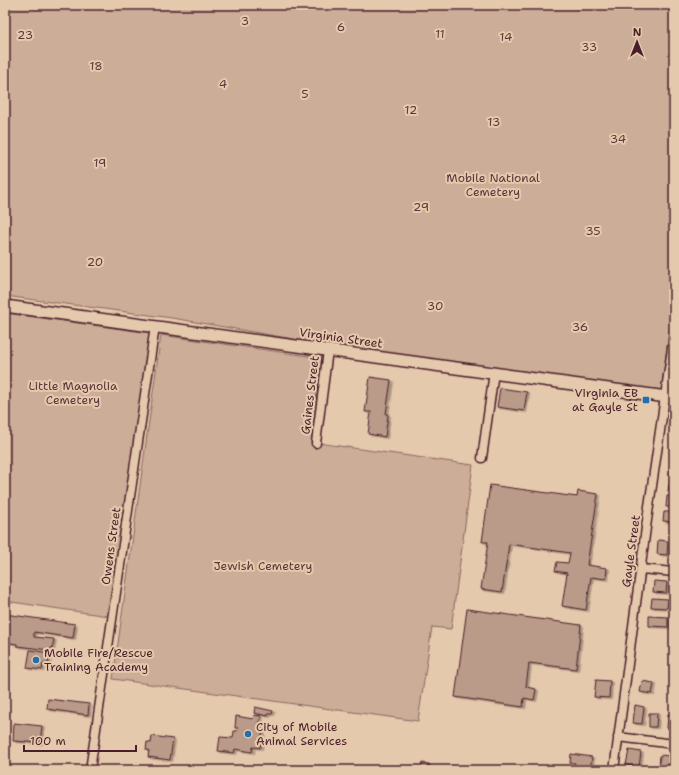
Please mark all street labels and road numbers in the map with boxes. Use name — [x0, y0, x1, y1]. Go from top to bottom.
street label: Virginia Street — [298, 324, 384, 352]
street label: Gaines Street — [297, 355, 323, 435]
street label: Owens Street — [98, 506, 124, 586]
street label: Gayle Street — [618, 514, 644, 588]

